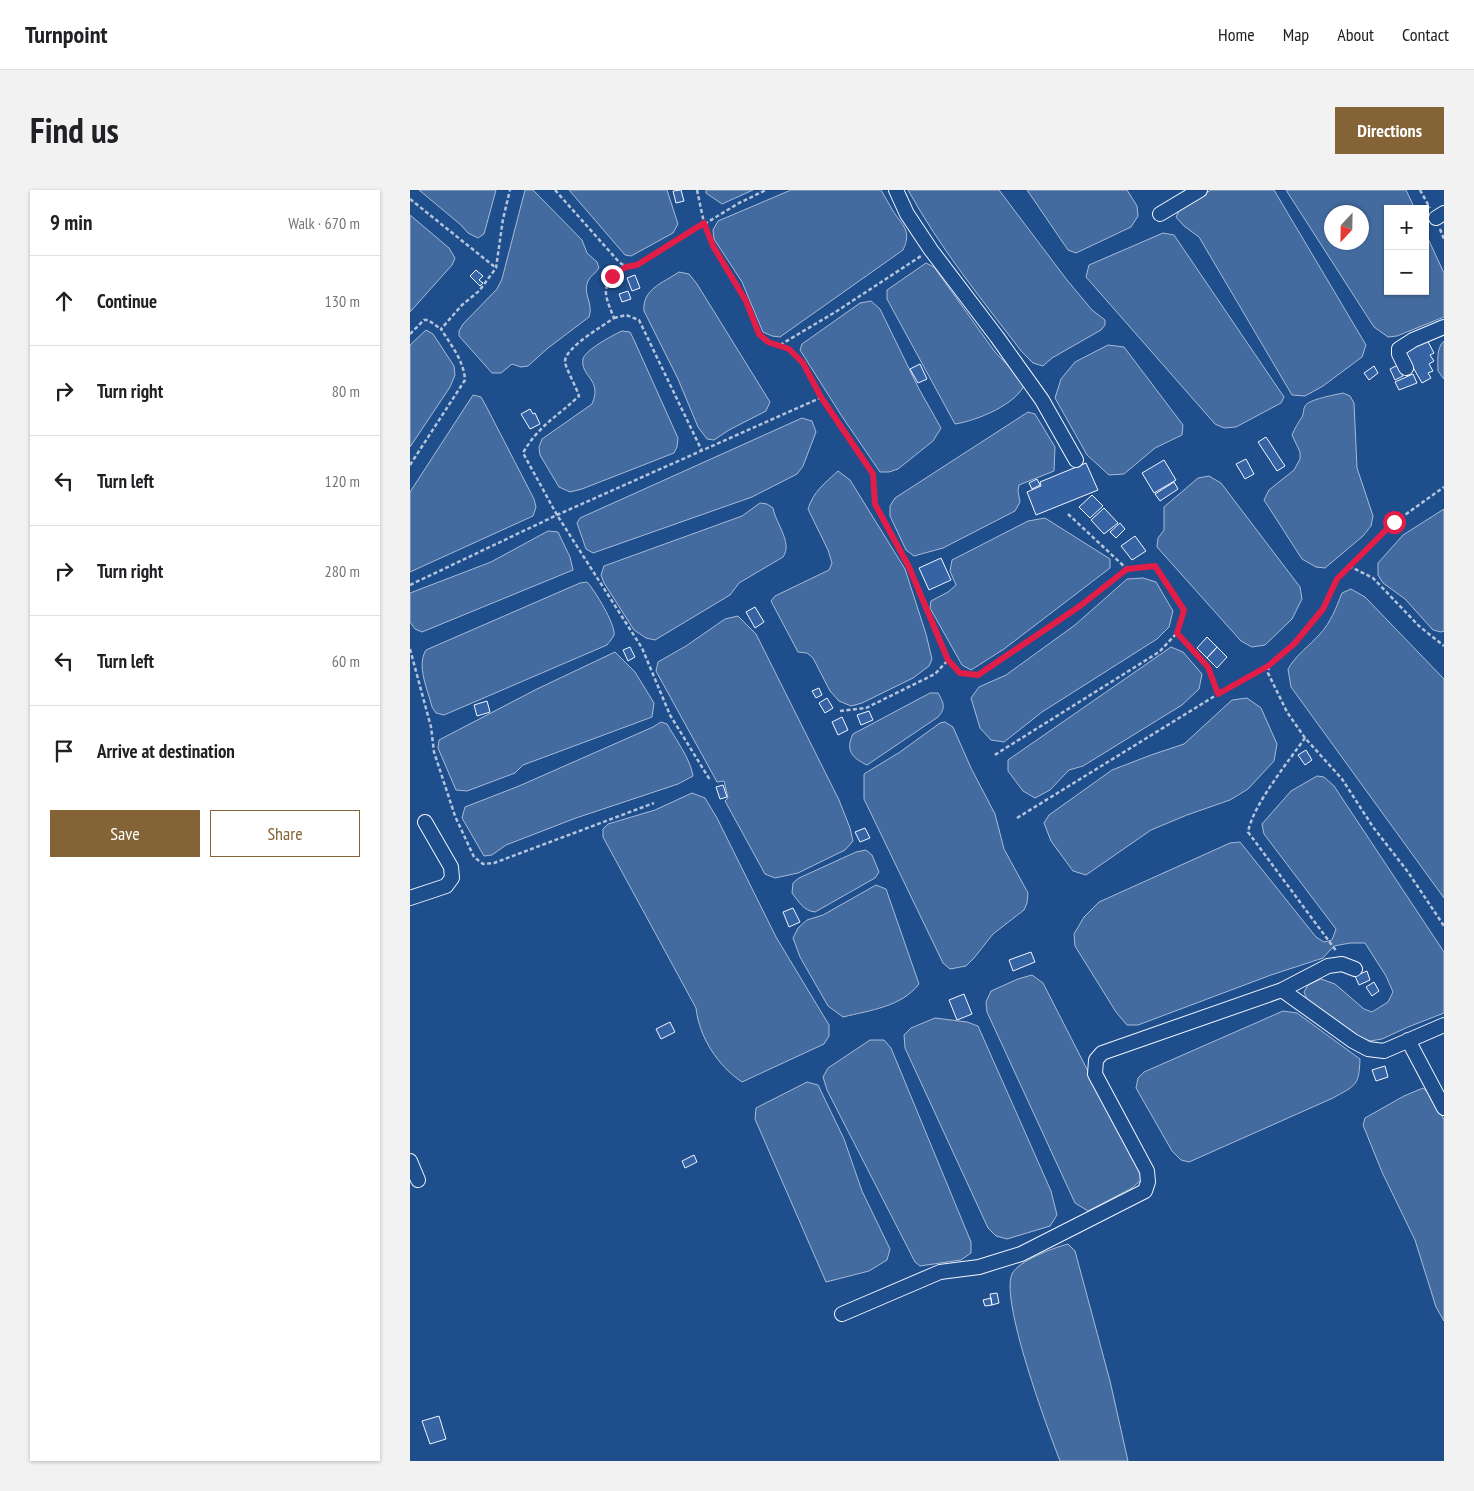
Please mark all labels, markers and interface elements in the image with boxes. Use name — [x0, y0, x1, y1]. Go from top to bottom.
text: Turnpoint — [25, 19, 107, 50]
text: Home — [1218, 23, 1255, 46]
text: Map — [1283, 23, 1309, 46]
text: About — [1337, 23, 1374, 46]
text: Contact — [1402, 23, 1449, 46]
text: Find us — [30, 107, 119, 153]
button: Directions — [1335, 107, 1444, 154]
north arrow — [1324, 205, 1369, 250]
map controls — [1384, 205, 1429, 295]
button: + — [1384, 205, 1429, 250]
text: 9 min — [50, 209, 92, 236]
text: Walk · 670 m — [288, 213, 360, 233]
button: − — [1384, 250, 1429, 295]
route end — [601, 265, 624, 288]
icon: ahead — [50, 287, 78, 315]
text: Continue — [97, 289, 157, 313]
text: 130 m — [325, 291, 360, 311]
icon: right — [50, 377, 78, 405]
text: Turn right — [97, 379, 163, 403]
text: 80 m — [332, 381, 360, 401]
icon: left — [50, 467, 78, 495]
text: Turn left — [97, 469, 154, 493]
text: 120 m — [325, 471, 360, 491]
route start — [1383, 511, 1406, 534]
icon: right — [50, 557, 78, 585]
text: Turn right — [97, 559, 163, 583]
text: 280 m — [325, 561, 360, 581]
icon: left — [50, 647, 78, 675]
text: Turn left — [97, 649, 154, 673]
text: 60 m — [332, 651, 360, 671]
icon: arrive — [50, 737, 78, 765]
text: Arrive at destination — [97, 739, 235, 763]
button: Save — [50, 810, 200, 857]
button: Share — [210, 810, 360, 857]

